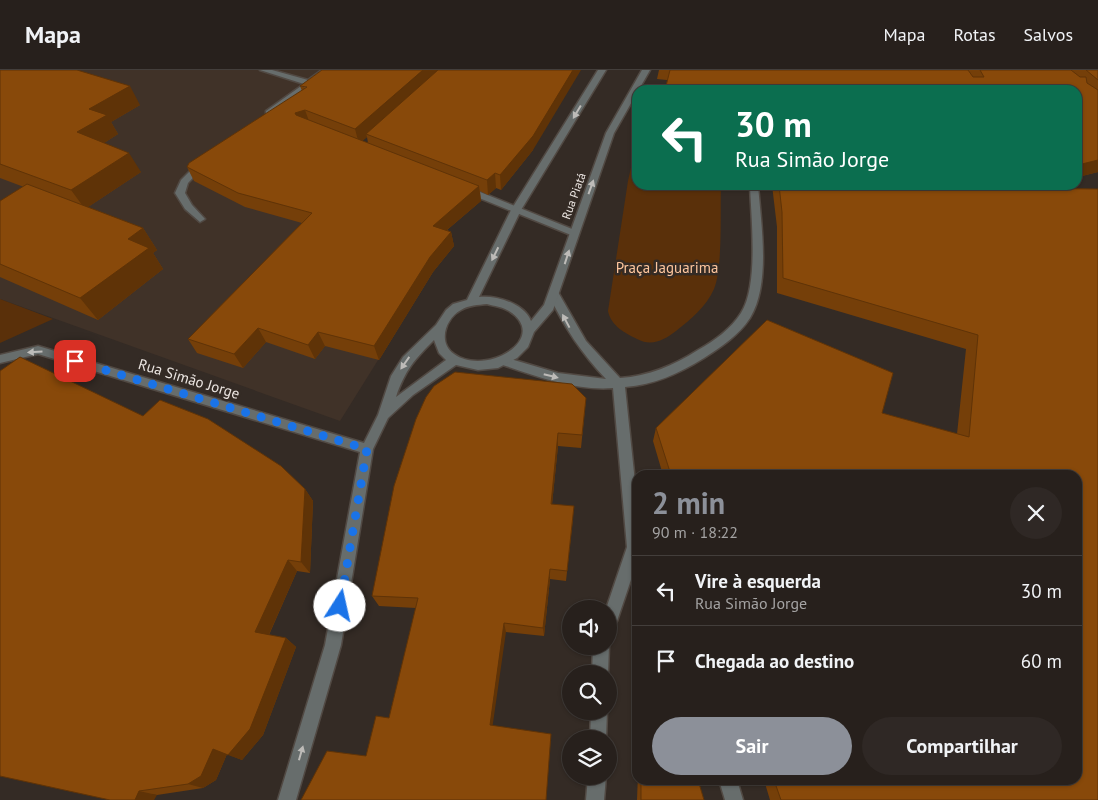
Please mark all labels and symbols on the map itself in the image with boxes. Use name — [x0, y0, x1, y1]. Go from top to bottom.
one-way arrow — [572, 105, 581, 118]
street label: Rua Piatá — [558, 170, 589, 221]
one-way arrow — [587, 179, 595, 194]
one-way arrow — [491, 247, 499, 261]
one-way arrow — [563, 249, 571, 264]
park label: Praça Jaguarima — [616, 258, 718, 277]
one-way arrow — [562, 314, 570, 328]
pin — [54, 340, 96, 382]
one-way arrow — [27, 349, 43, 357]
street label: Rua Simão Jorge — [136, 354, 242, 403]
one-way arrow — [400, 356, 410, 370]
one-way arrow — [543, 372, 558, 380]
position arrow — [313, 579, 365, 631]
one-way arrow — [297, 746, 305, 761]

